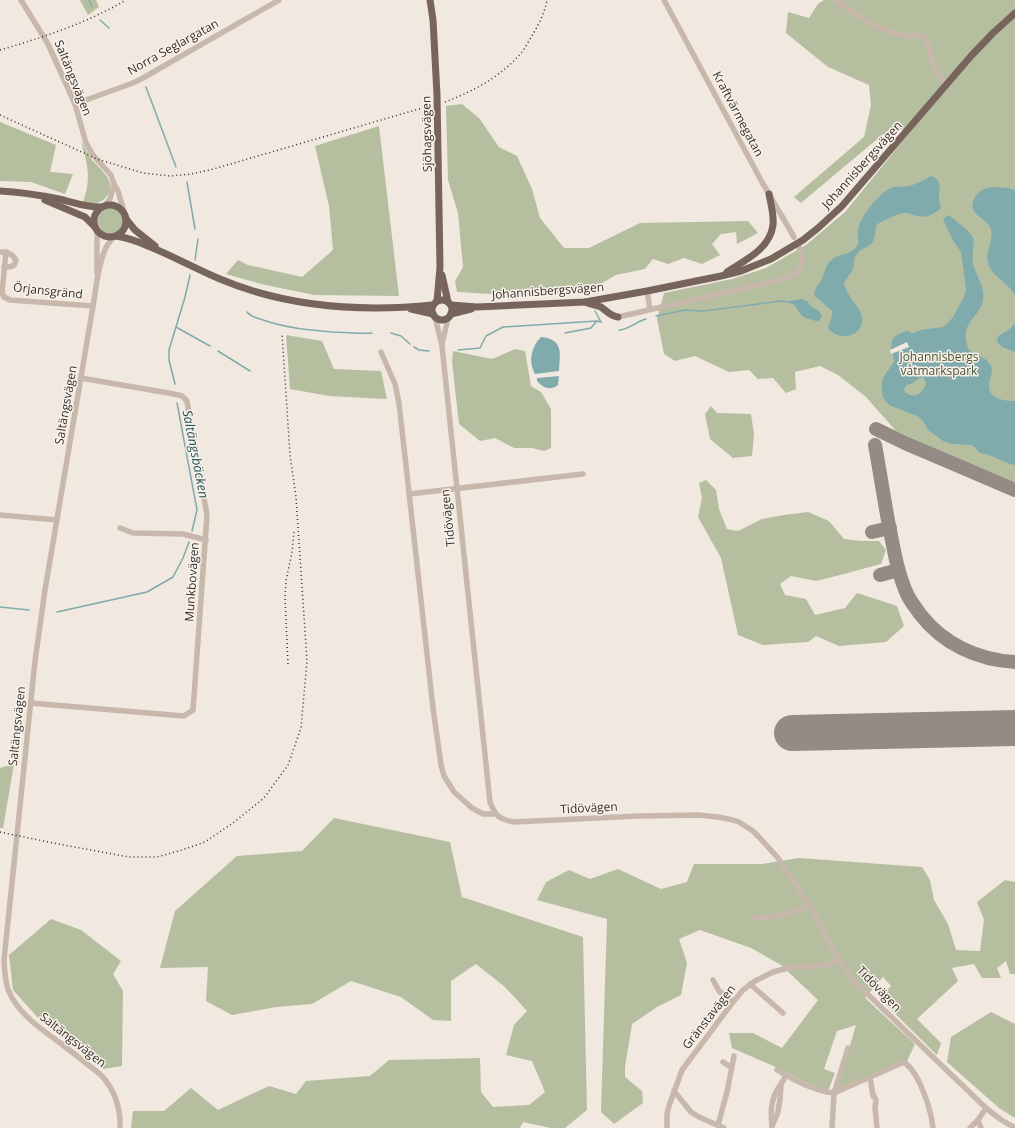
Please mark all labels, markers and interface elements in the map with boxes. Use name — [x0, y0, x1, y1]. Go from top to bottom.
street label: Norra Seglargatan — [124, 14, 221, 79]
street label: Saltängsvägen — [51, 37, 96, 118]
street label: Kraftvärmegatan — [709, 68, 768, 159]
street label: Sjöhagsvägen — [417, 96, 436, 172]
street label: Johannisbergsvägen — [817, 117, 906, 213]
street label: Örjansgränd — [12, 278, 84, 303]
street label: Johannisbergsvägen — [490, 278, 605, 303]
park label: Johannisbergs våtmarkspark — [898, 348, 979, 379]
street label: Saltängsvägen — [50, 364, 81, 446]
water label: Saltängsbäcken — [179, 408, 213, 500]
street label: Tidövägen — [436, 489, 459, 548]
street label: Munkbovägen — [180, 542, 203, 622]
street label: Saltängsvägen — [4, 685, 29, 767]
street label: Tidövägen — [560, 798, 618, 817]
street label: Tidövägen — [853, 962, 905, 1015]
street label: Gränstavägen — [678, 981, 739, 1053]
street label: Saltängsvägen — [37, 1008, 110, 1071]

